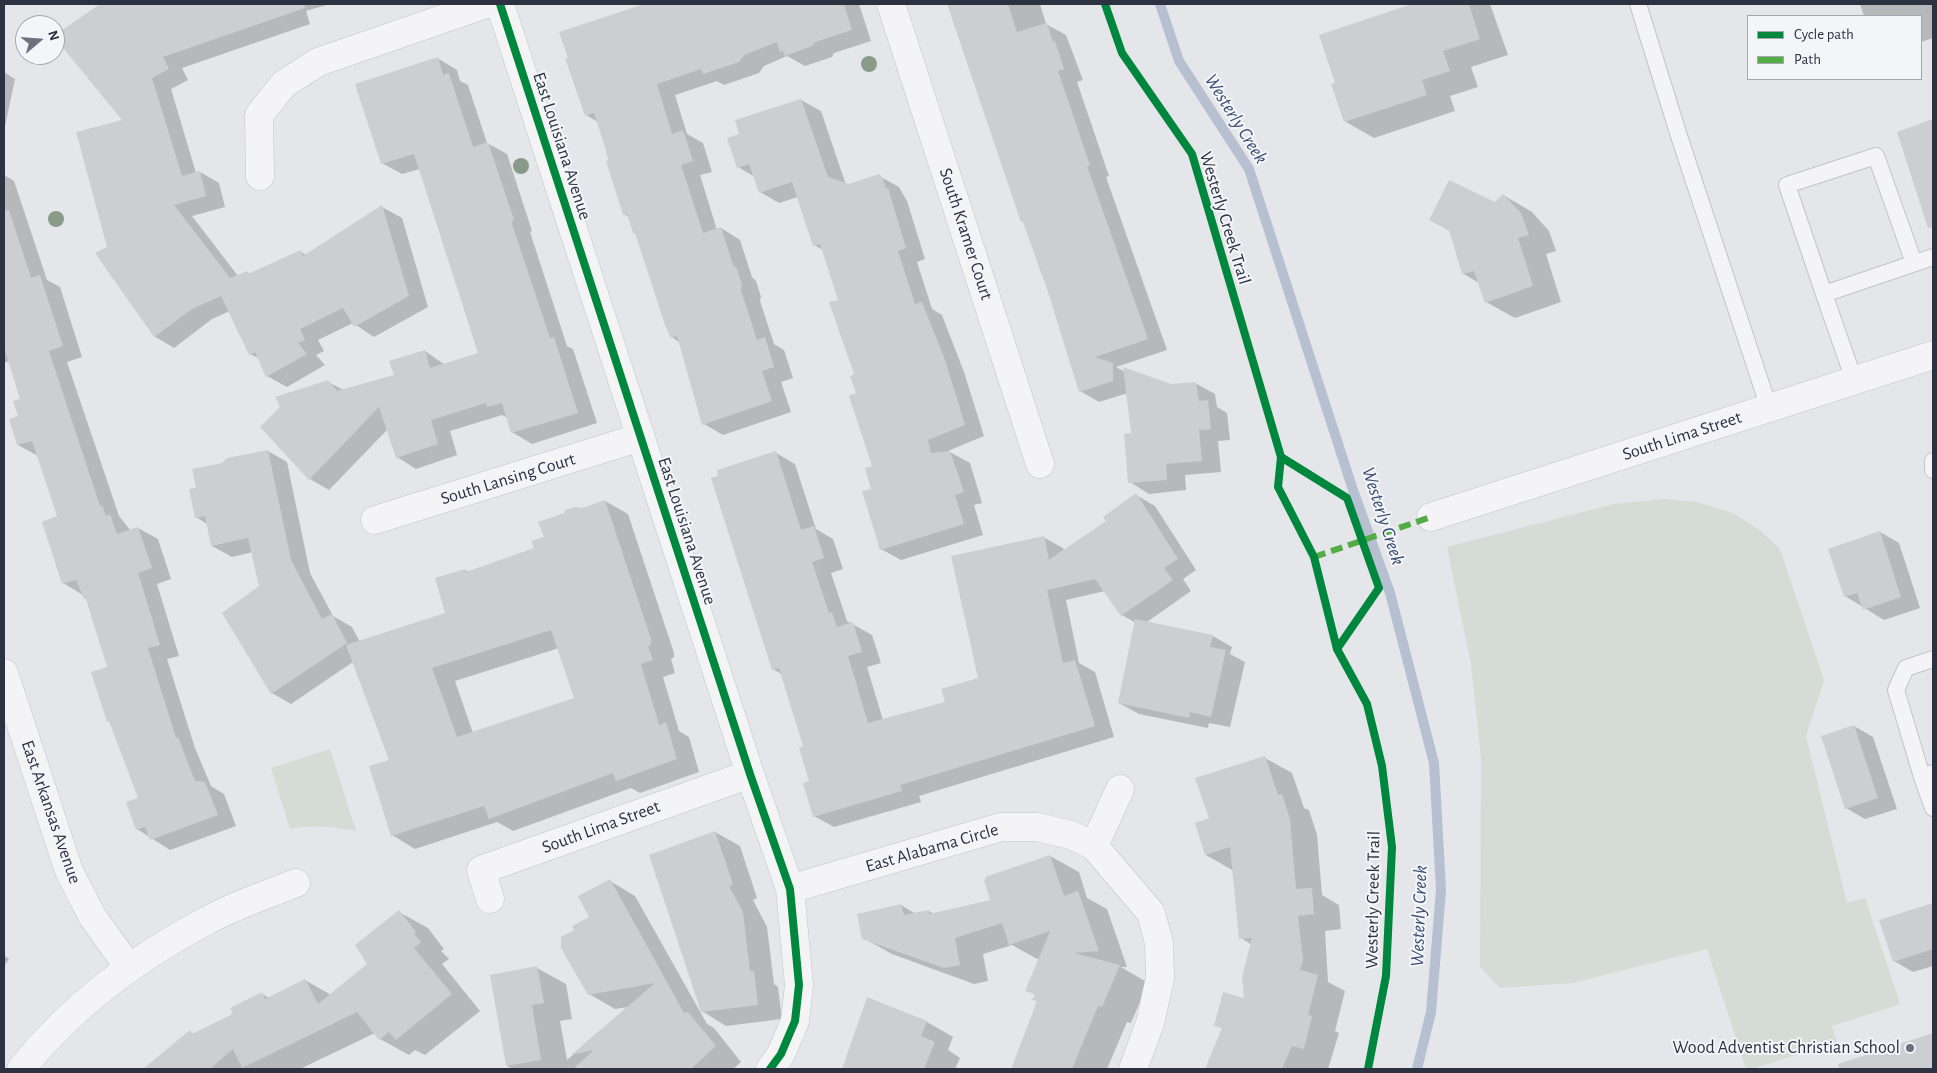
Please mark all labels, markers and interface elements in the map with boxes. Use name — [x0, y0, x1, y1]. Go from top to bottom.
north arrow — [15, 15, 65, 65]
legend — [1747, 15, 1922, 80]
text: Cycle path — [1794, 27, 1854, 42]
text: N — [45, 29, 61, 42]
text: Path — [1794, 52, 1821, 67]
street label: East Louisiana Avenue — [528, 70, 596, 222]
water label: Westerly Creek — [1199, 70, 1273, 168]
street label: Westerly Creek Trail — [1195, 149, 1255, 287]
street label: South Kramer Court — [934, 165, 998, 303]
street label: South Lima Street — [1620, 407, 1744, 465]
street label: South Lansing Court — [438, 448, 578, 510]
street label: East Louisiana Avenue — [653, 455, 721, 607]
water label: Westerly Creek — [1356, 464, 1410, 568]
street label: East Arkansas Avenue — [16, 737, 86, 887]
street label: South Lima Street — [539, 796, 663, 858]
street label: East Alabama Circle — [863, 819, 1001, 877]
street label: Westerly Creek Trail — [1361, 831, 1385, 969]
water label: Westerly Creek — [1406, 865, 1432, 967]
place label: Wood Adventist Christian School — [1673, 1037, 1900, 1059]
marker: Wood Adventist Christian School — [1904, 1042, 1916, 1054]

